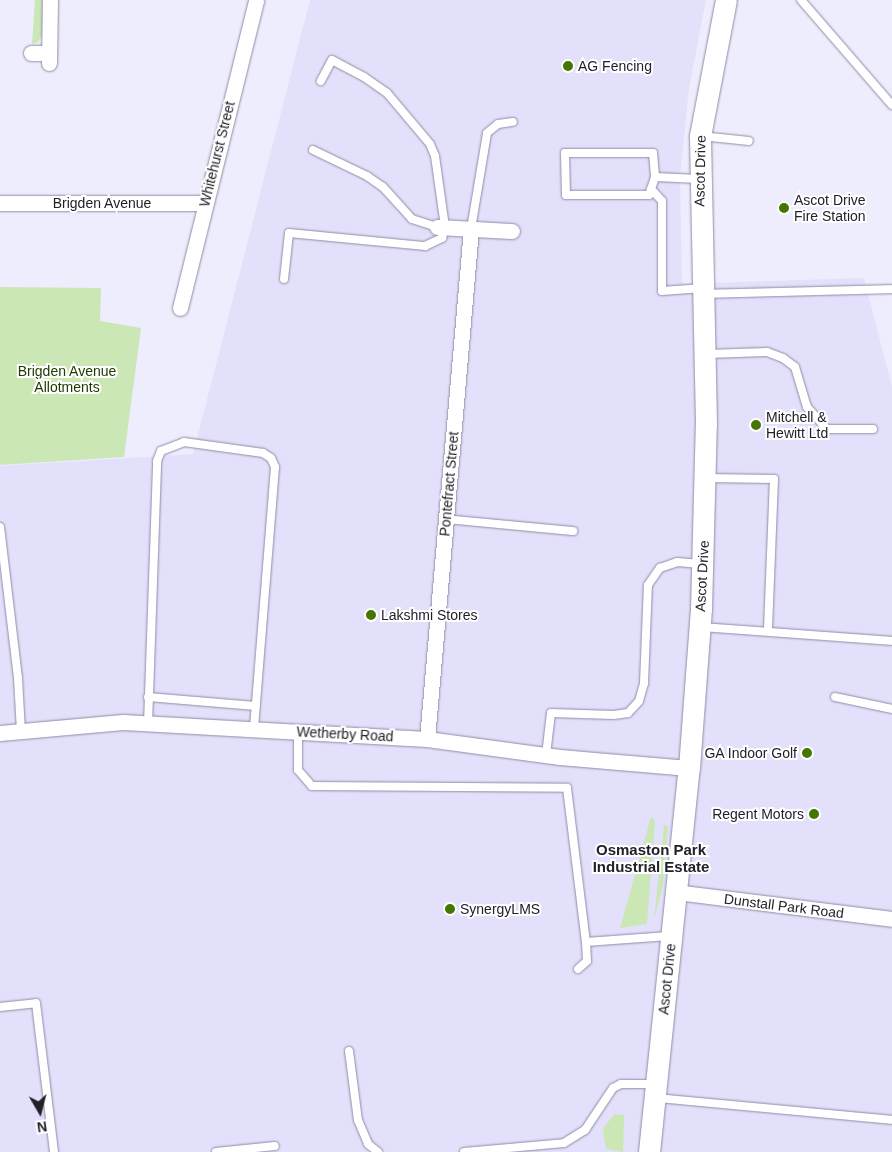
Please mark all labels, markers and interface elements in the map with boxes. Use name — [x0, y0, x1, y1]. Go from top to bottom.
place label: AG Fencing — [578, 58, 652, 74]
marker: AG Fencing — [562, 60, 574, 72]
street label: Whitehurst Street — [196, 99, 238, 209]
street label: Ascot Drive — [691, 135, 709, 207]
place label: Ascot Drive Fire Station — [794, 192, 866, 224]
street label: Brigden Avenue — [52, 195, 152, 211]
marker: Ascot Drive Fire Station — [778, 202, 790, 214]
park label: Brigden Avenue Allotments — [17, 363, 117, 396]
place label: Mitchell & Hewitt Ltd — [766, 409, 828, 442]
marker: Mitchell & Hewitt Ltd — [750, 419, 762, 431]
street label: Pontefract Street — [436, 431, 462, 537]
street label: Ascot Drive — [692, 540, 712, 612]
place label: Lakshmi Stores — [381, 607, 477, 623]
marker: Lakshmi Stores — [365, 609, 377, 621]
street label: Wetherby Road — [296, 723, 394, 745]
place label: GA Indoor Golf — [704, 745, 797, 761]
marker: GA Indoor Golf — [801, 747, 813, 759]
place label: Regent Motors — [712, 806, 804, 822]
marker: Regent Motors — [808, 808, 820, 820]
district label: Osmaston Park Industrial Estate — [593, 840, 709, 875]
street label: Dunstall Park Road — [723, 890, 845, 922]
place label: SynergyLMS — [460, 901, 540, 917]
marker: SynergyLMS — [444, 903, 456, 915]
street label: Ascot Drive — [655, 943, 679, 1015]
north arrow — [15, 1087, 65, 1137]
text: N — [36, 1118, 48, 1135]

